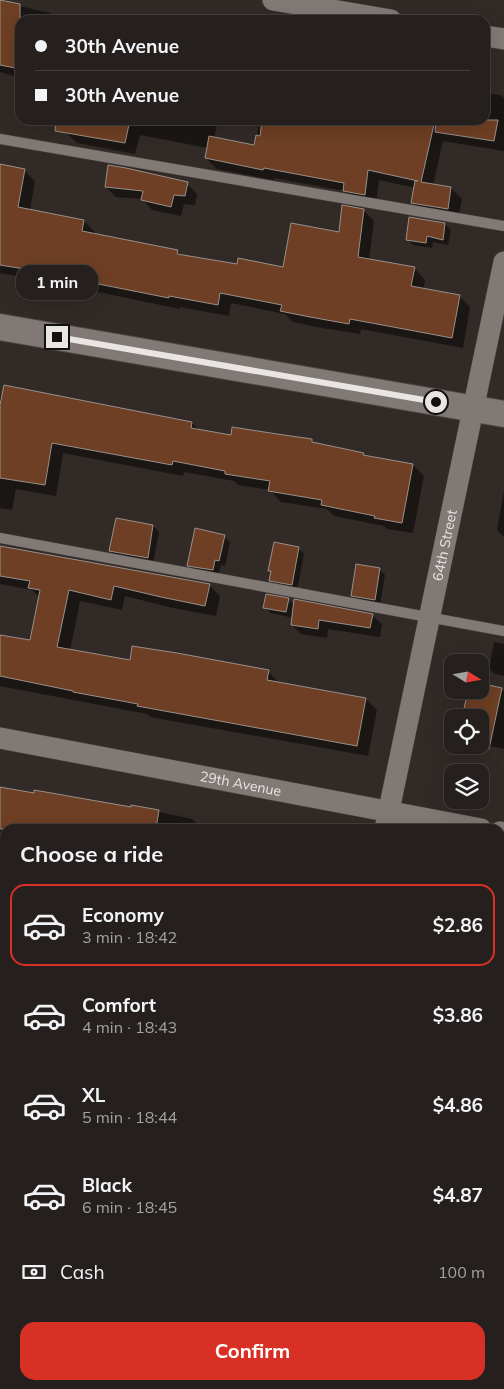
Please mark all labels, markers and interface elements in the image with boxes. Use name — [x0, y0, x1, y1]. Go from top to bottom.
text: 30th Avenue — [65, 34, 179, 58]
text: 30th Avenue — [65, 83, 179, 107]
callout: 1 min — [16, 264, 98, 300]
text: 1 min — [36, 272, 78, 292]
route end — [46, 326, 68, 348]
route start — [425, 391, 447, 413]
street label: 64th Street — [428, 508, 461, 582]
north arrow — [444, 654, 489, 699]
map controls — [444, 654, 489, 809]
button: locate — [444, 709, 489, 754]
button: layers — [444, 764, 489, 809]
street label: 29th Avenue — [199, 767, 283, 800]
text: Choose a ride — [20, 840, 163, 868]
icon: car — [22, 903, 67, 948]
text: Economy — [82, 903, 164, 927]
text: $2.86 — [433, 913, 483, 937]
text: 3 min · 18:42 — [82, 927, 177, 947]
icon: car — [22, 993, 67, 1038]
text: Comfort — [82, 993, 156, 1017]
text: $3.86 — [433, 1003, 483, 1027]
text: 4 min · 18:43 — [82, 1017, 177, 1037]
icon: car — [22, 1083, 67, 1128]
text: XL — [82, 1083, 105, 1107]
text: $4.86 — [433, 1093, 483, 1117]
text: 5 min · 18:44 — [82, 1107, 177, 1127]
icon: car — [22, 1173, 67, 1218]
text: Black — [82, 1173, 132, 1197]
text: $4.87 — [433, 1183, 483, 1207]
text: 6 min · 18:45 — [82, 1197, 177, 1217]
icon: cash — [20, 1258, 48, 1286]
text: Cash — [60, 1260, 105, 1284]
text: 100 m — [438, 1262, 485, 1282]
button: Confirm — [20, 1322, 485, 1380]

